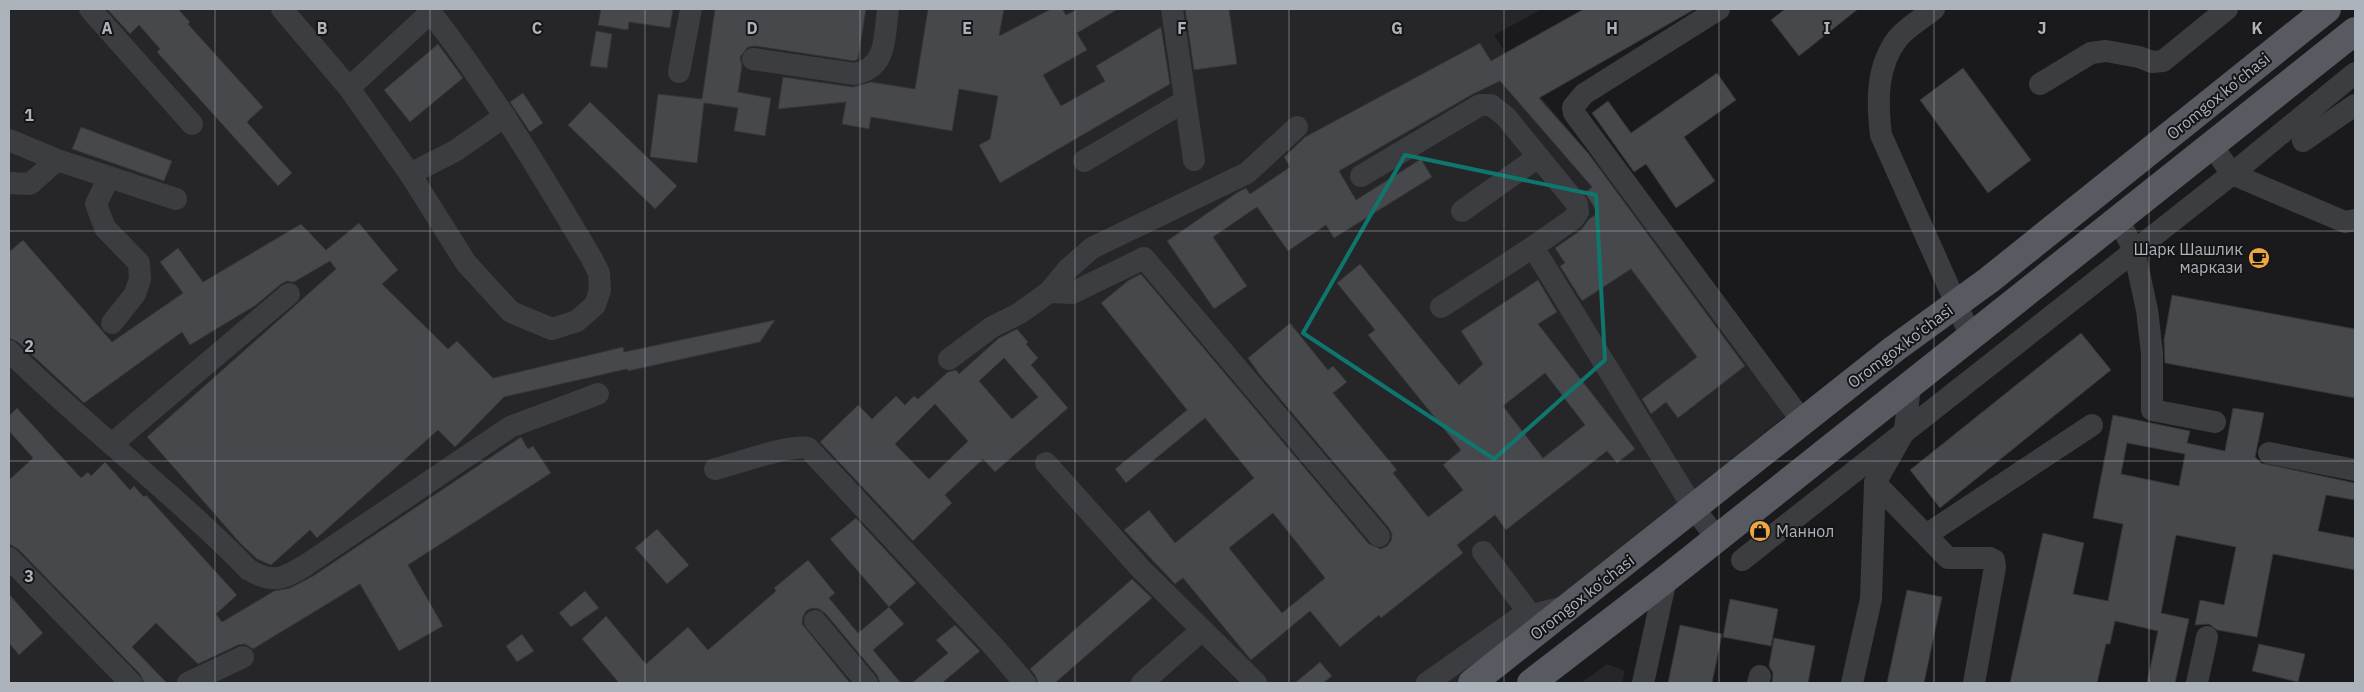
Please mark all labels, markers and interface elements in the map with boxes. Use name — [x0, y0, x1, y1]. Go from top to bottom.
text: A — [102, 18, 113, 38]
text: B — [317, 18, 328, 38]
text: C — [532, 18, 542, 38]
text: D — [746, 18, 758, 38]
text: E — [962, 18, 972, 38]
text: F — [1177, 18, 1187, 38]
text: G — [1391, 18, 1403, 38]
text: H — [1606, 18, 1618, 38]
text: I — [1824, 18, 1831, 38]
text: J — [2038, 18, 2046, 38]
text: K — [2251, 18, 2263, 38]
street label: Oromgox ko‘chasi — [2162, 48, 2274, 144]
text: 1 — [24, 105, 34, 125]
place label: Шарк Шашлик маркази — [2133, 239, 2243, 277]
cafe icon: Шарк Шашлик маркази — [2247, 246, 2271, 270]
street label: Oromgox ko‘chasi — [1843, 300, 1957, 392]
text: 2 — [24, 336, 34, 356]
shop icon: Маннол — [1748, 519, 1772, 543]
place label: Маннол — [1776, 521, 1834, 541]
street label: Oromgox ko‘chasi — [1526, 550, 1638, 644]
text: 3 — [24, 566, 34, 586]

